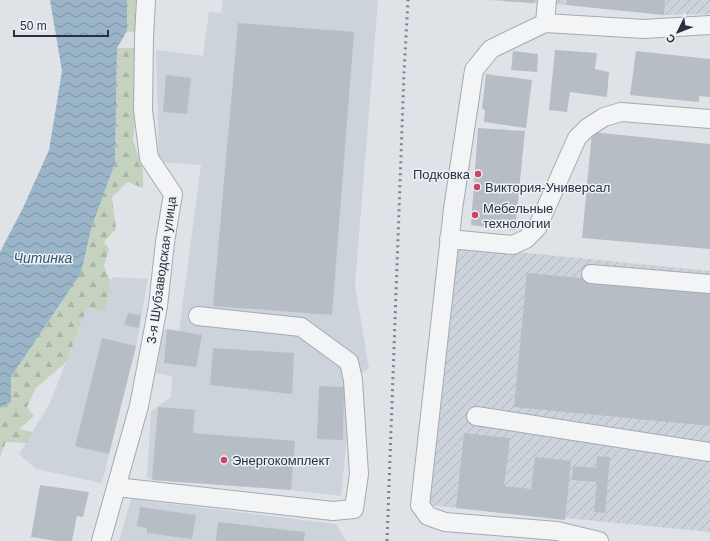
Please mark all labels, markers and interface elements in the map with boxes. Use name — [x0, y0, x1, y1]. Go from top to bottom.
scale bar — [14, 12, 108, 38]
north arrow — [658, 12, 698, 52]
text: 50 m — [20, 19, 47, 33]
text: С — [664, 32, 678, 46]
place label: Подковка — [413, 167, 471, 182]
marker: Подковка — [473, 169, 483, 179]
place label: Виктория-Универсал — [485, 180, 610, 195]
marker: Виктория-Универсал — [472, 182, 482, 192]
street label: 3-я Шубзаводская улица — [144, 195, 179, 345]
place label: Мебельные технологии — [483, 201, 553, 231]
marker: Мебельные технологии — [470, 210, 480, 220]
water label: Читинка — [14, 250, 73, 266]
place label: Энергокомплект — [232, 453, 330, 468]
marker: Энергокомплект — [219, 455, 229, 465]

